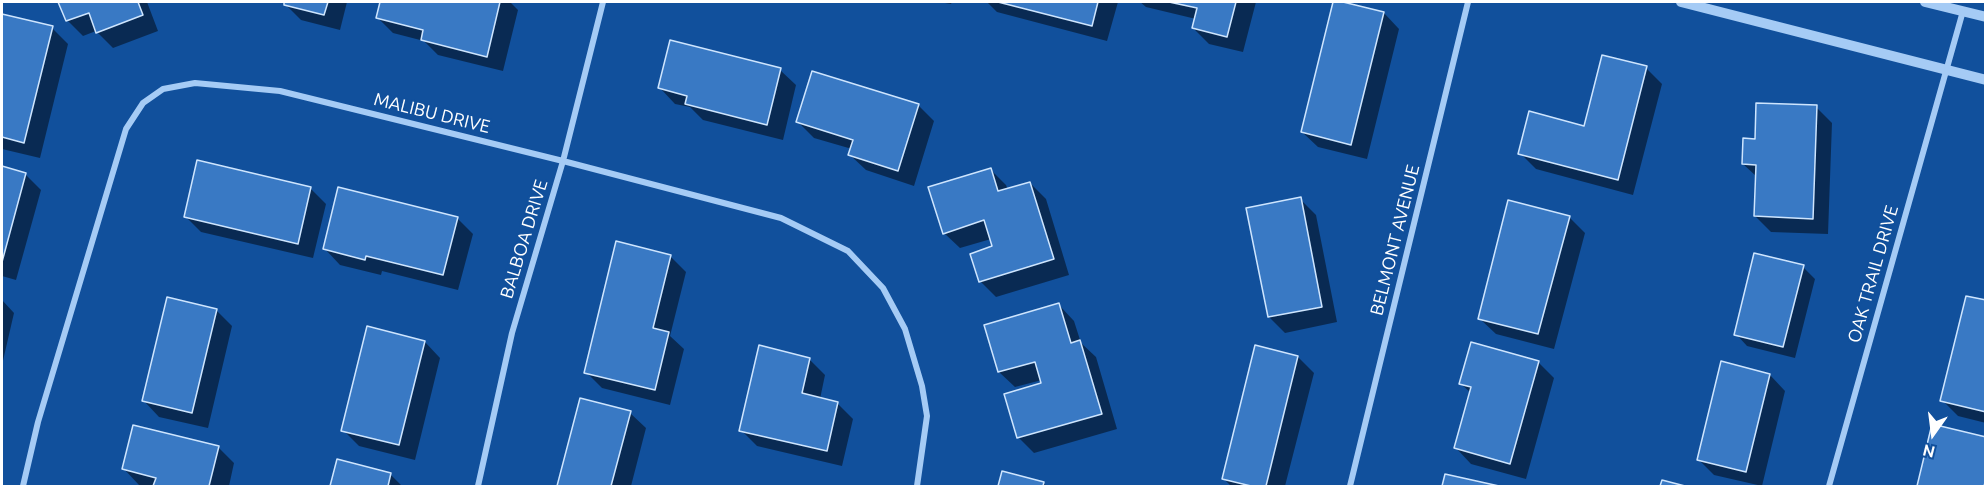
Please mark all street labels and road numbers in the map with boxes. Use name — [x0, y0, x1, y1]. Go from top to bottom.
street label: MALIBU DRIVE — [372, 88, 492, 138]
street label: BELMONT AVENUE — [1366, 162, 1424, 318]
street label: BALBOA DRIVE — [496, 177, 552, 301]
street label: OAK TRAIL DRIVE — [1843, 203, 1903, 345]

